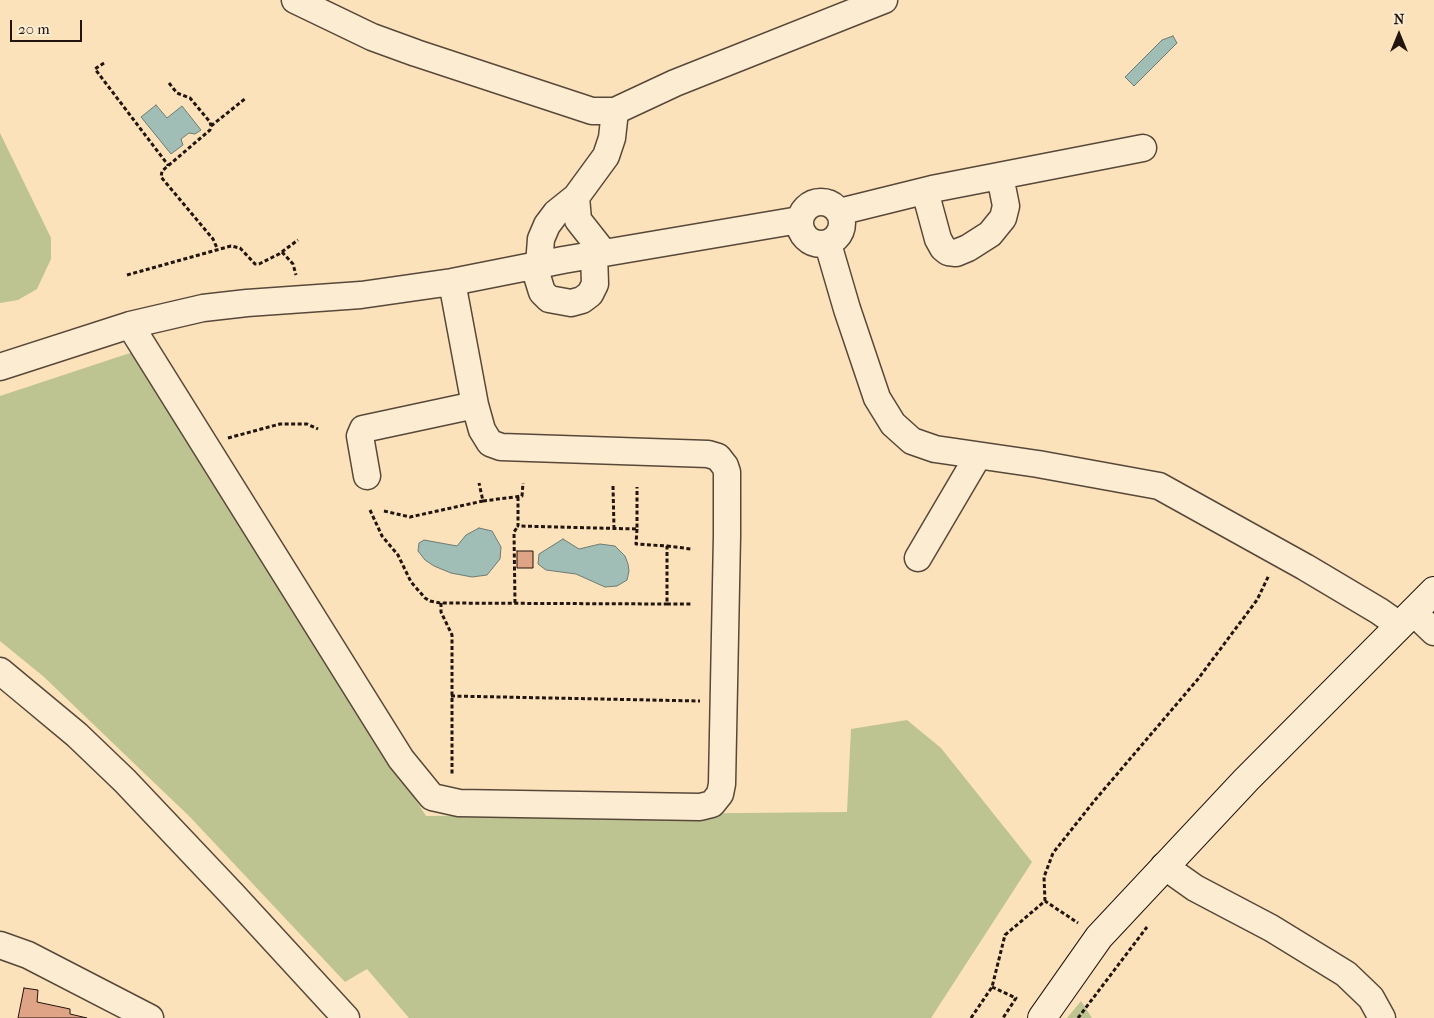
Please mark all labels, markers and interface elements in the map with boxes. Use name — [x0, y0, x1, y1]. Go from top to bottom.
scale bar — [12, 10, 85, 42]
north arrow — [1374, 10, 1424, 60]
text: N — [1394, 11, 1404, 28]
text: 20 m — [18, 20, 50, 38]

